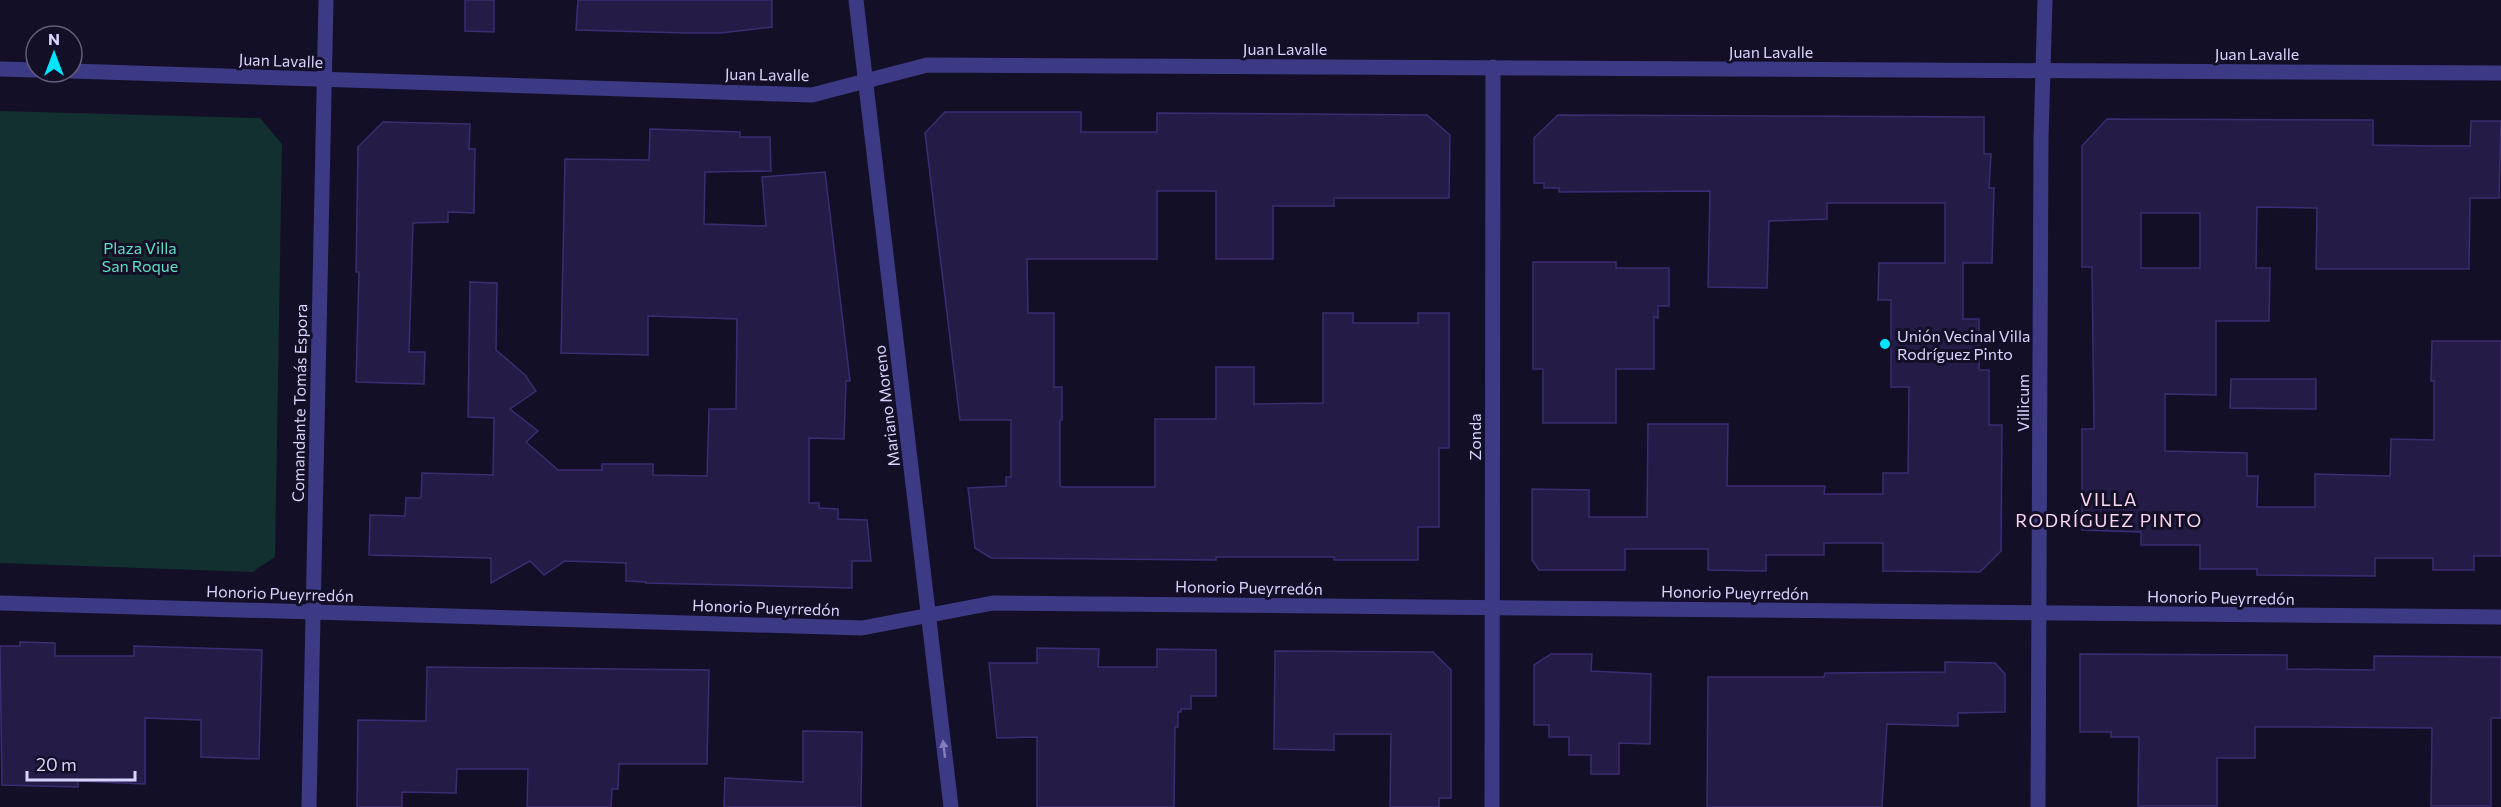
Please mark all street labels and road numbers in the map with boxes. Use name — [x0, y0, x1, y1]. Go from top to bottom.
street label: Juan Lavalle — [1243, 39, 1327, 58]
street label: Juan Lavalle — [1729, 42, 1813, 61]
street label: Juan Lavalle — [2215, 44, 2299, 63]
street label: Juan Lavalle — [238, 49, 324, 71]
street label: Juan Lavalle — [725, 64, 809, 84]
street label: Comandante Tomás Espora — [288, 304, 310, 502]
street label: Mariano Moreno — [869, 344, 903, 468]
street label: Villicum — [2013, 374, 2032, 432]
street label: Zonda — [1465, 413, 1484, 461]
street label: Honorio Pueyrredón — [1175, 576, 1323, 598]
street label: Honorio Pueyrredón — [206, 581, 354, 605]
street label: Honorio Pueyrredón — [1661, 581, 1809, 603]
street label: Honorio Pueyrredón — [2147, 586, 2295, 608]
street label: Honorio Pueyrredón — [692, 595, 840, 619]

